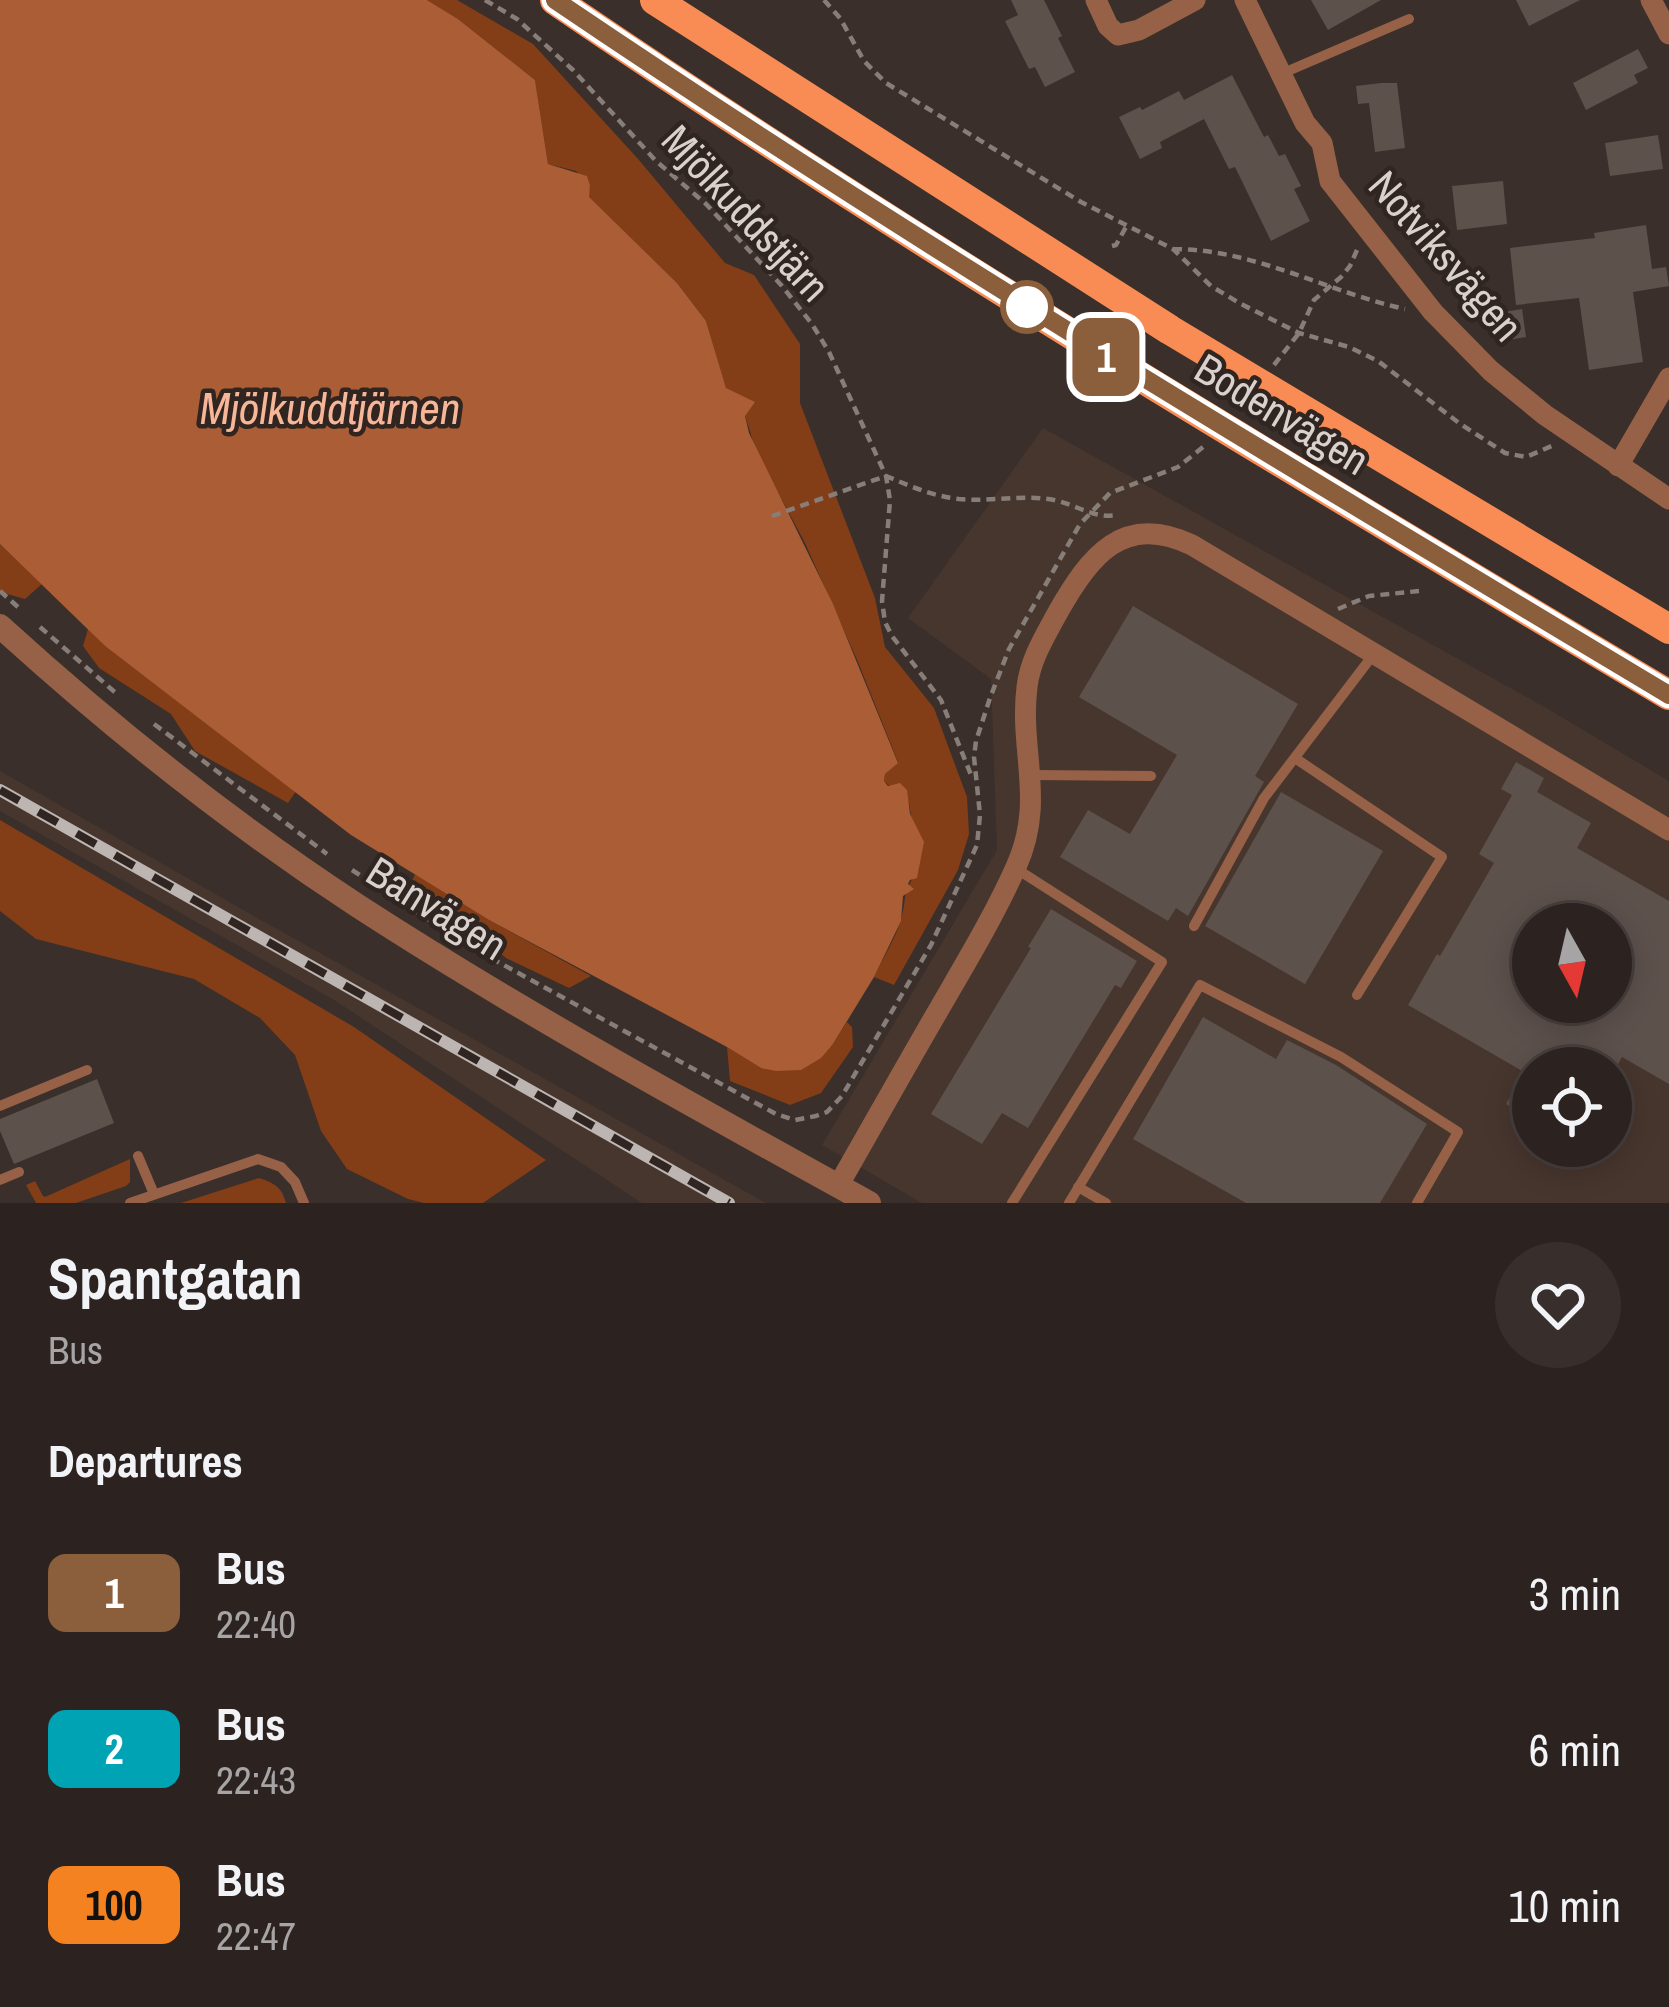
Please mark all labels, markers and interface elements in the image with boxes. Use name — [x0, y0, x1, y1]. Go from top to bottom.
street label: Mjölkuddstjärn — [650, 113, 842, 313]
street label: Notviksvägen — [1356, 159, 1536, 353]
unlabelled marker — [1002, 282, 1052, 332]
line badge: 1 — [1067, 318, 1145, 396]
text: 1 — [1096, 329, 1116, 385]
street label: Bodenvägen — [1185, 340, 1379, 488]
water label: Mjölkuddtjärnen — [200, 377, 460, 438]
street label: Banvägen — [356, 843, 518, 973]
north arrow — [1512, 903, 1632, 1023]
map controls — [1512, 903, 1632, 1167]
button: locate — [1512, 1047, 1632, 1167]
text: Spantgatan — [48, 1240, 303, 1317]
button: heart — [1495, 1242, 1621, 1368]
text: Bus — [48, 1324, 103, 1376]
text: Departures — [48, 1430, 243, 1491]
text: Bus — [216, 1537, 286, 1598]
text: 3 min — [1529, 1563, 1621, 1624]
text: 1 — [104, 1565, 124, 1621]
text: 22:40 — [216, 1598, 296, 1650]
text: Bus — [216, 1693, 286, 1754]
text: 6 min — [1529, 1719, 1621, 1780]
text: 2 — [104, 1721, 124, 1777]
text: 22:43 — [216, 1754, 296, 1806]
text: Bus — [216, 1849, 286, 1910]
text: 10 min — [1508, 1875, 1621, 1936]
text: 100 — [85, 1877, 143, 1933]
text: 22:47 — [216, 1910, 296, 1962]

